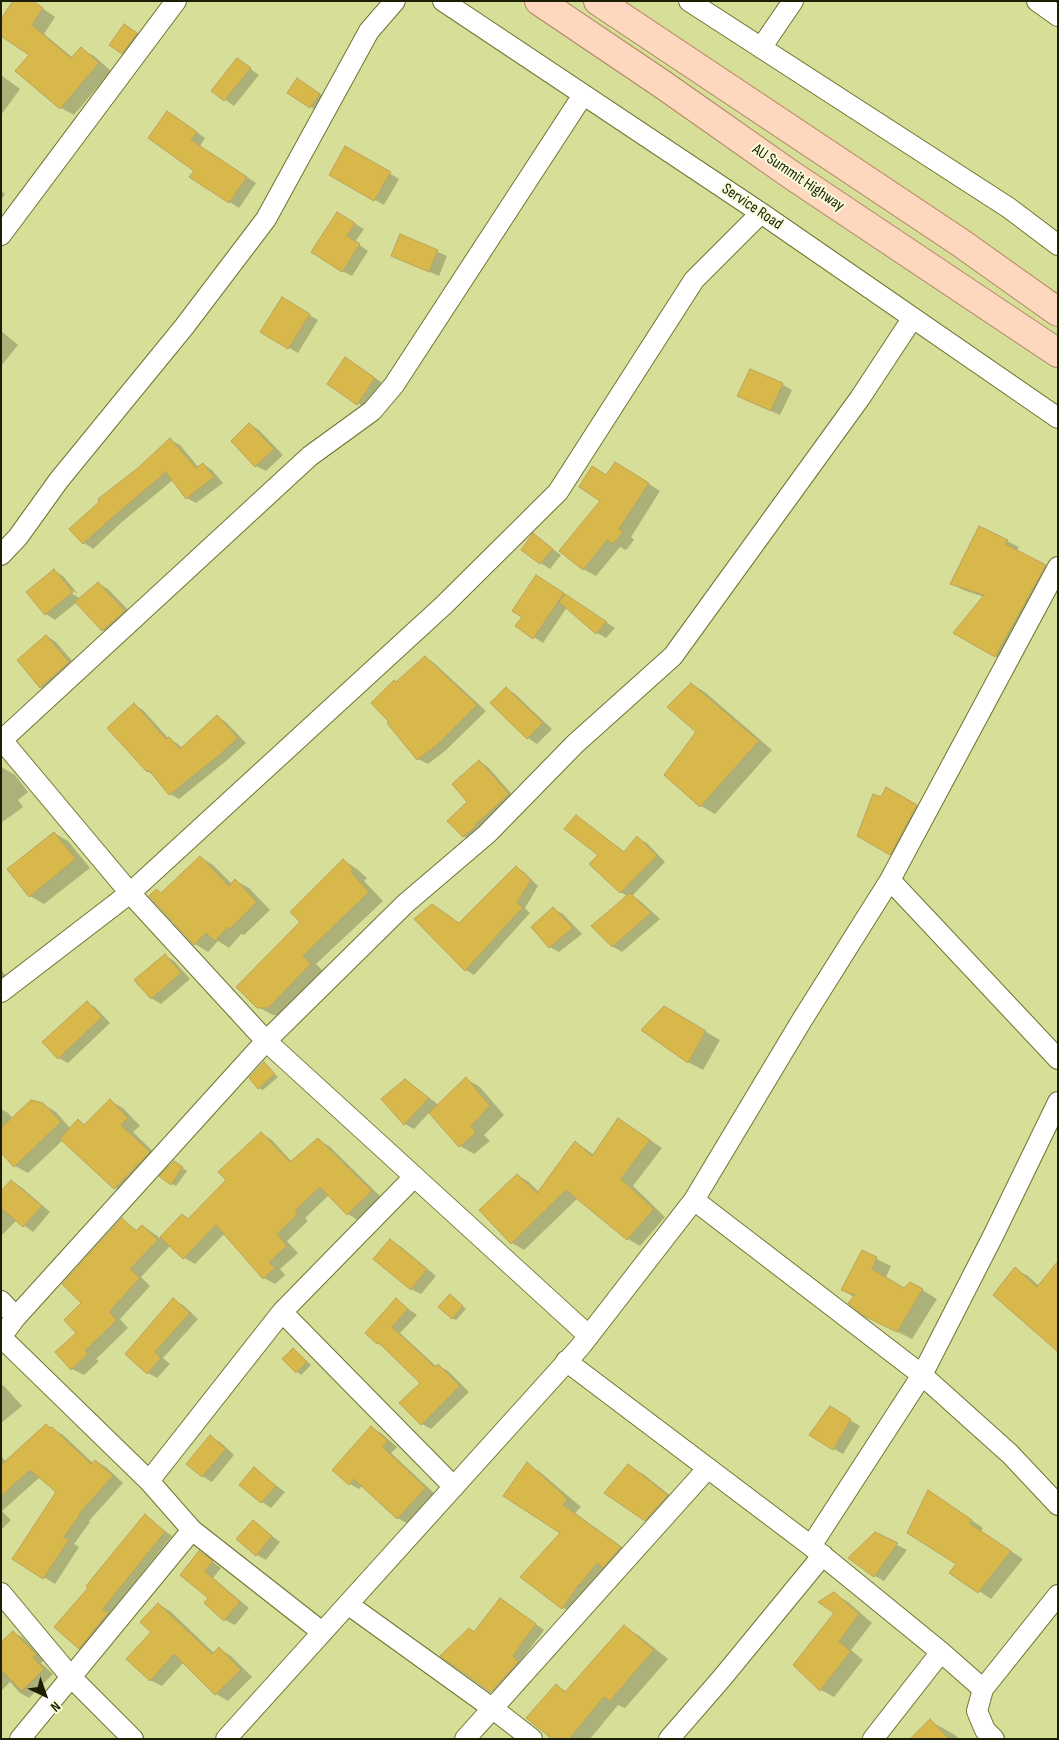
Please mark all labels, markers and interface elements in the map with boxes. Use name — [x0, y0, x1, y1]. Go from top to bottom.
street label: AU Summit Highway — [748, 140, 848, 216]
street label: Service Road — [718, 180, 786, 234]
north arrow — [20, 1670, 70, 1720]
text: N — [47, 1698, 64, 1715]

